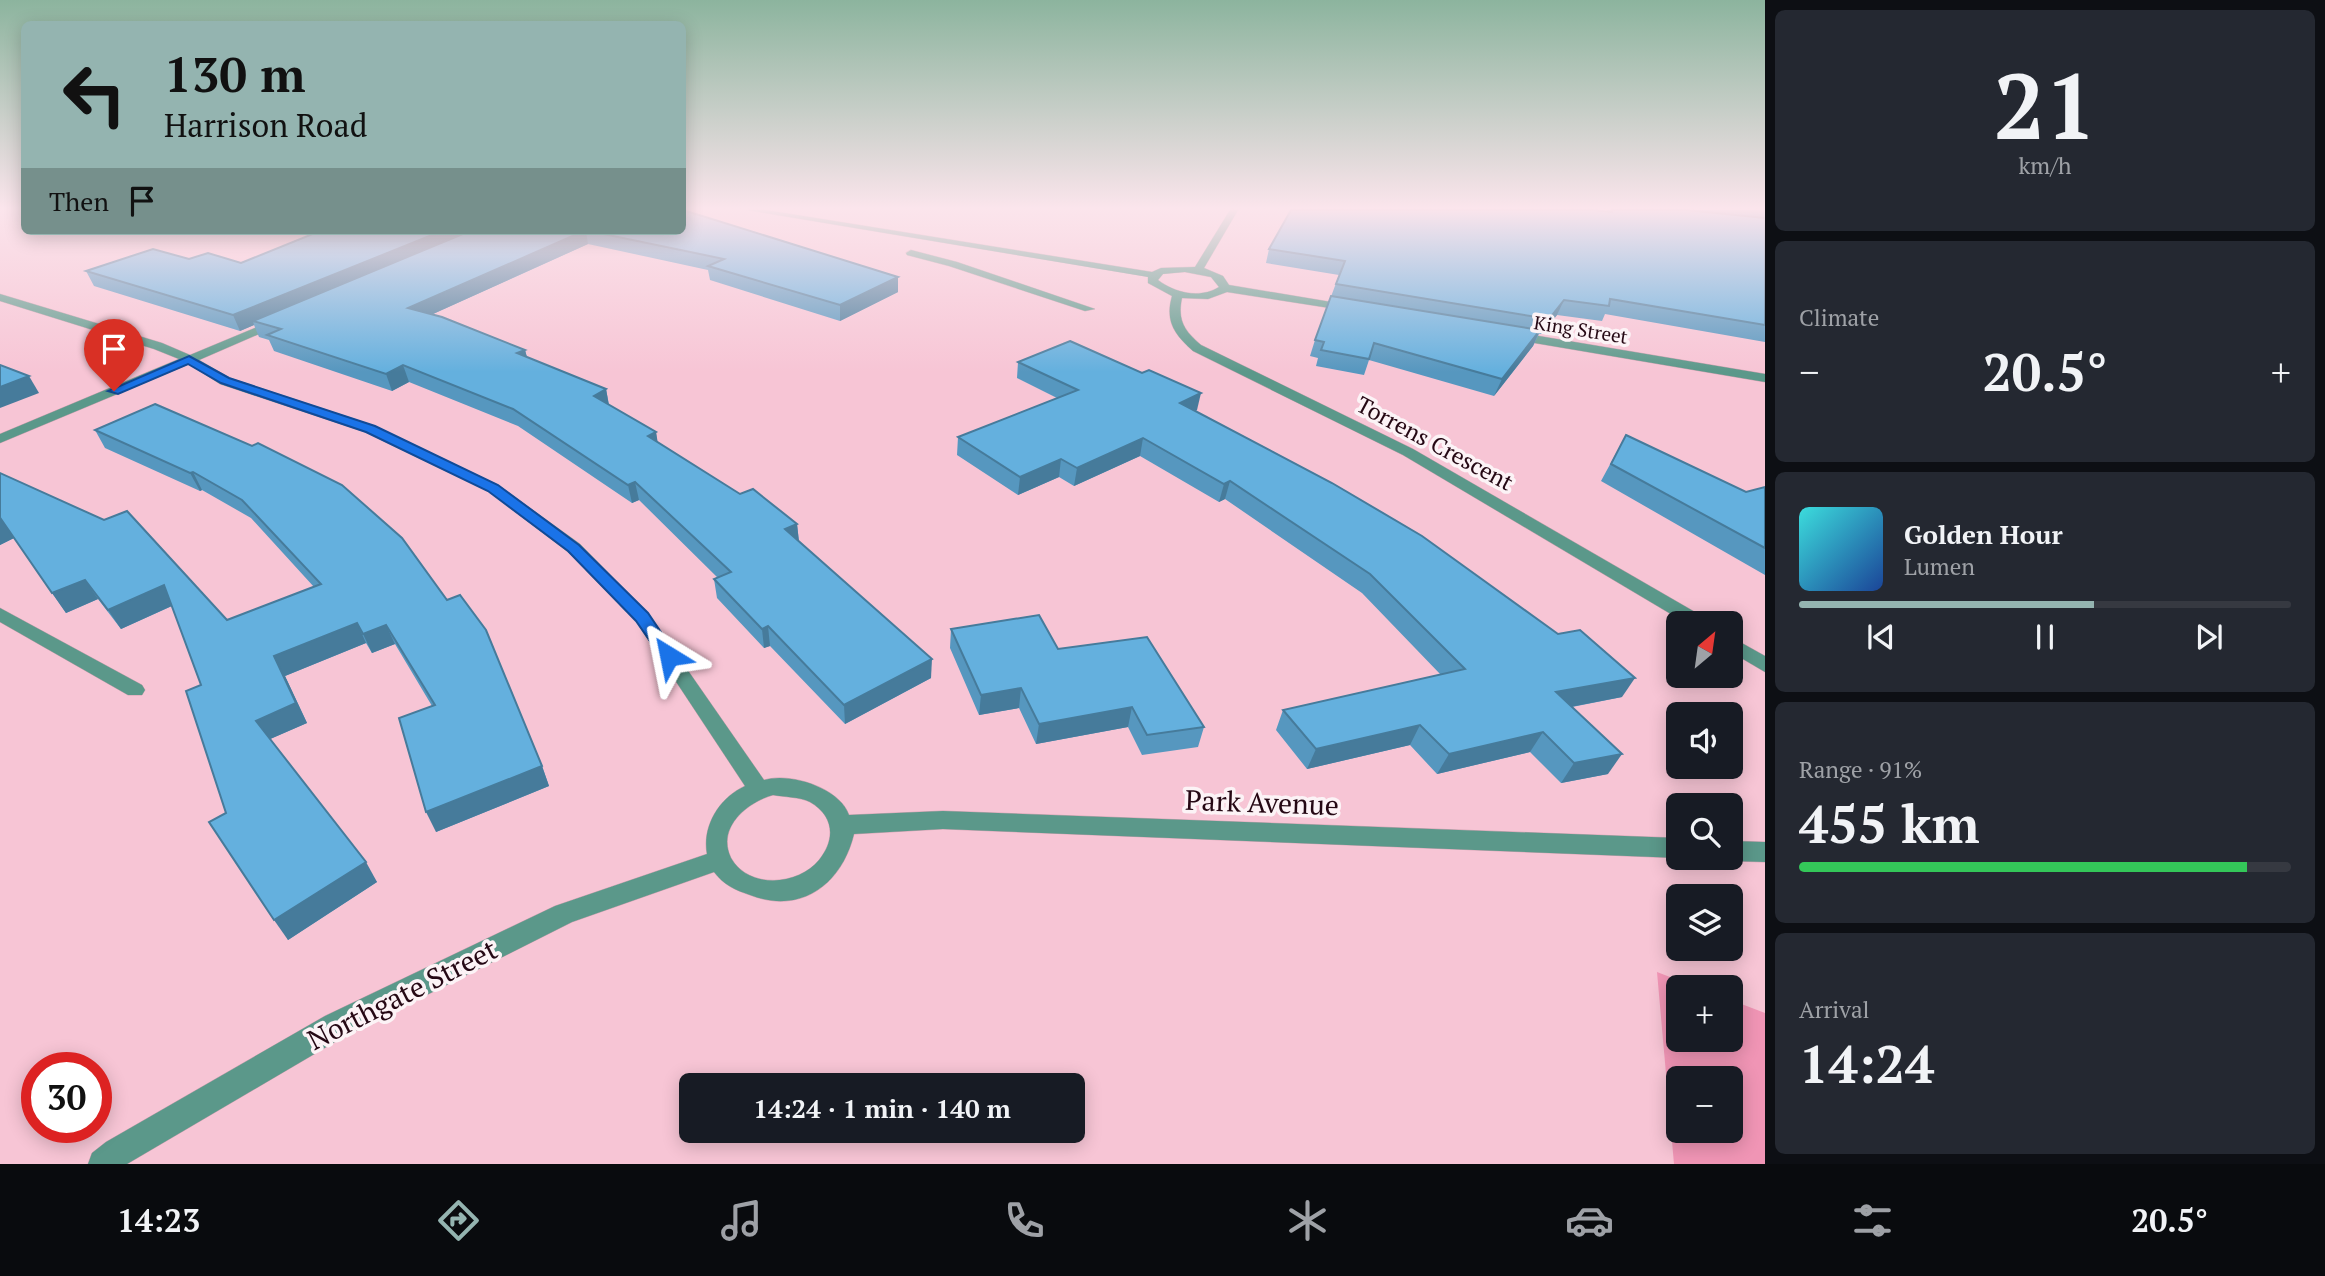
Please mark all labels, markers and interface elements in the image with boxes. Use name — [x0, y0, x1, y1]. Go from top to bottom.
text: 130 m — [164, 41, 306, 106]
text: 21 — [1994, 44, 2096, 165]
icon: left — [49, 49, 140, 140]
text: Harrison Road — [164, 104, 367, 146]
text: km/h — [2018, 150, 2072, 181]
icon: arrive — [123, 182, 161, 220]
text: Then — [49, 184, 109, 218]
text: Climate — [1799, 302, 1879, 333]
street label: King Street — [1532, 309, 1630, 349]
pin — [84, 319, 144, 391]
icon: arrive — [95, 330, 133, 368]
text: 20.5° — [1982, 337, 2108, 406]
text: − — [1799, 347, 1819, 397]
text: + — [2271, 347, 2291, 397]
street label: Torrens Crescent — [1351, 389, 1519, 498]
text: Golden Hour — [1904, 517, 2063, 551]
text: Lumen — [1904, 551, 1975, 582]
north arrow — [1666, 611, 1743, 688]
map controls — [1666, 611, 1743, 1143]
icon: previous — [1862, 618, 1900, 656]
icon: pause — [2026, 618, 2064, 656]
icon: next — [2190, 618, 2228, 656]
position arrow — [632, 619, 706, 693]
button: sound — [1666, 702, 1743, 779]
text: Range · 91% — [1799, 754, 1922, 785]
street label: Park Avenue — [1184, 781, 1340, 823]
text: 455 km — [1799, 789, 1980, 858]
button: search — [1666, 793, 1743, 870]
button: layers — [1666, 884, 1743, 961]
street label: Northgate Street — [301, 930, 504, 1058]
button: + — [1666, 975, 1743, 1052]
text: Arrival — [1799, 994, 1870, 1025]
text: 14:24 — [1799, 1029, 1934, 1098]
speed limit sign: 30 — [21, 1052, 112, 1143]
button: − — [1666, 1066, 1743, 1143]
text: 14:24 · 1 min · 140 m — [753, 1091, 1011, 1125]
icon: directions — [434, 1196, 483, 1245]
icon: music — [717, 1196, 766, 1245]
icon: phone — [1000, 1196, 1049, 1245]
icon: climate — [1283, 1196, 1332, 1245]
icon: car — [1565, 1196, 1614, 1245]
icon: filters — [1848, 1196, 1897, 1245]
text: 14:23 — [117, 1199, 200, 1241]
text: 20.5° — [2131, 1199, 2208, 1241]

